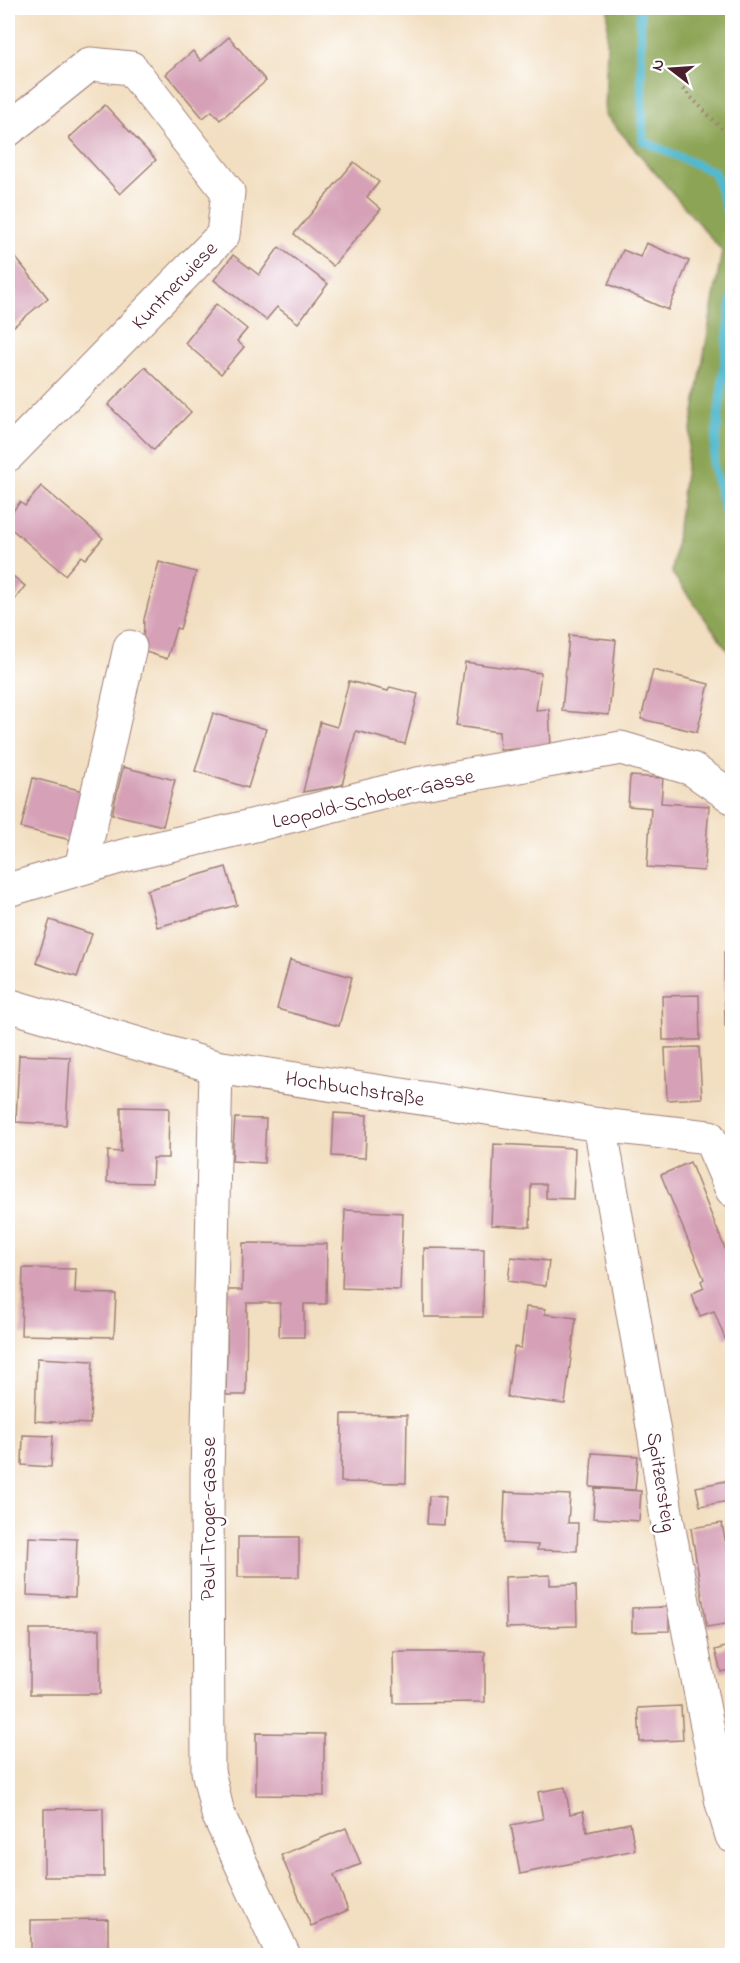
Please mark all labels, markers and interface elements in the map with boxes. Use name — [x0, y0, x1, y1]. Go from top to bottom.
north arrow — [641, 39, 701, 99]
text: N — [646, 56, 672, 74]
street label: Kuntnerwiese — [125, 235, 226, 337]
street label: Leopold-Schober-Gasse — [270, 762, 478, 838]
street label: Hochbuchstraße — [283, 1064, 427, 1116]
street label: Spitzersteig — [635, 1430, 683, 1535]
street label: Paul-Troger-Gasse — [195, 1437, 227, 1601]

